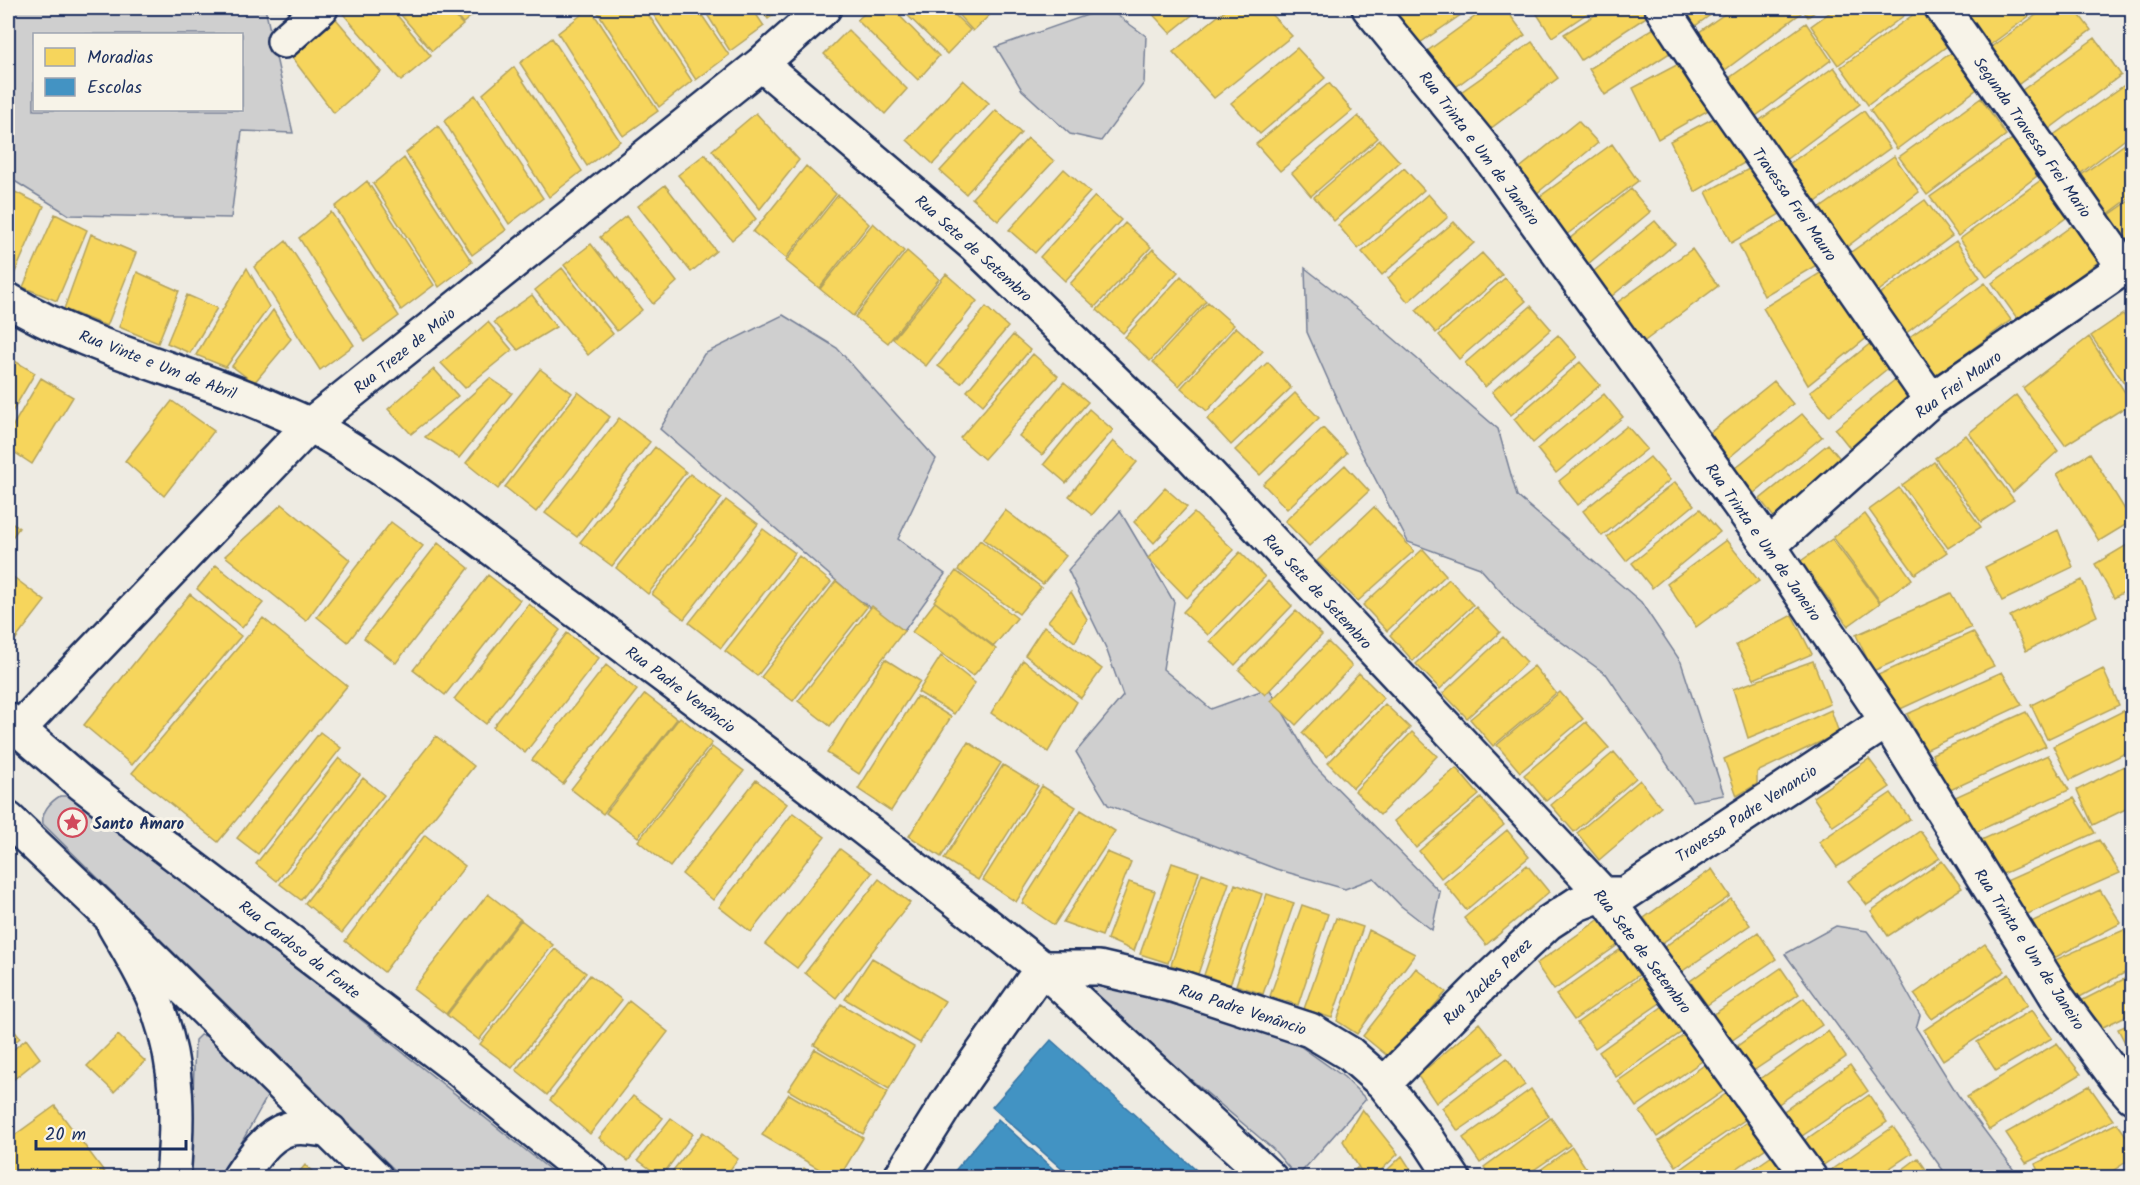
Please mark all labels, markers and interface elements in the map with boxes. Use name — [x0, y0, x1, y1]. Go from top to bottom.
legend — [33, 33, 243, 111]
text: Moradias — [87, 44, 153, 73]
street label: Segunda Travessa Frei Mario — [1967, 52, 2097, 224]
street label: Rua Trinta e Um de Janeiro — [1412, 66, 1545, 232]
text: Escolas — [87, 74, 142, 103]
street label: Travessa Frei Mauro — [1745, 143, 1843, 267]
street label: Rua Sete de Setembro — [909, 189, 1037, 309]
street label: Rua Treze de Maio — [348, 302, 462, 400]
street label: Rua Vinte e Um de Abril — [75, 324, 240, 407]
street label: Rua Frei Mauro — [1910, 345, 2008, 425]
street label: Rua Trinta e Um de Janeiro — [1699, 459, 1827, 627]
street label: Rua Sete de Setembro — [1256, 528, 1377, 656]
street label: Rua Padre Venâncio — [620, 640, 741, 740]
street label: Travessa Padre Venancio — [1671, 759, 1823, 870]
place icon: Santo Amaro — [56, 807, 88, 839]
place label: Santo Amaro — [93, 812, 184, 837]
street label: Rua Trinta e Um de Janeiro — [1967, 864, 2090, 1036]
street label: Rua Sete de Setembro — [1586, 884, 1697, 1020]
street label: Rua Cardoso da Fonte — [233, 895, 365, 1006]
street label: Rua Jackes Perez — [1437, 933, 1539, 1032]
street label: Rua Padre Venâncio — [1176, 978, 1309, 1043]
scale bar — [36, 1113, 186, 1151]
text: 20 m — [45, 1121, 86, 1150]

